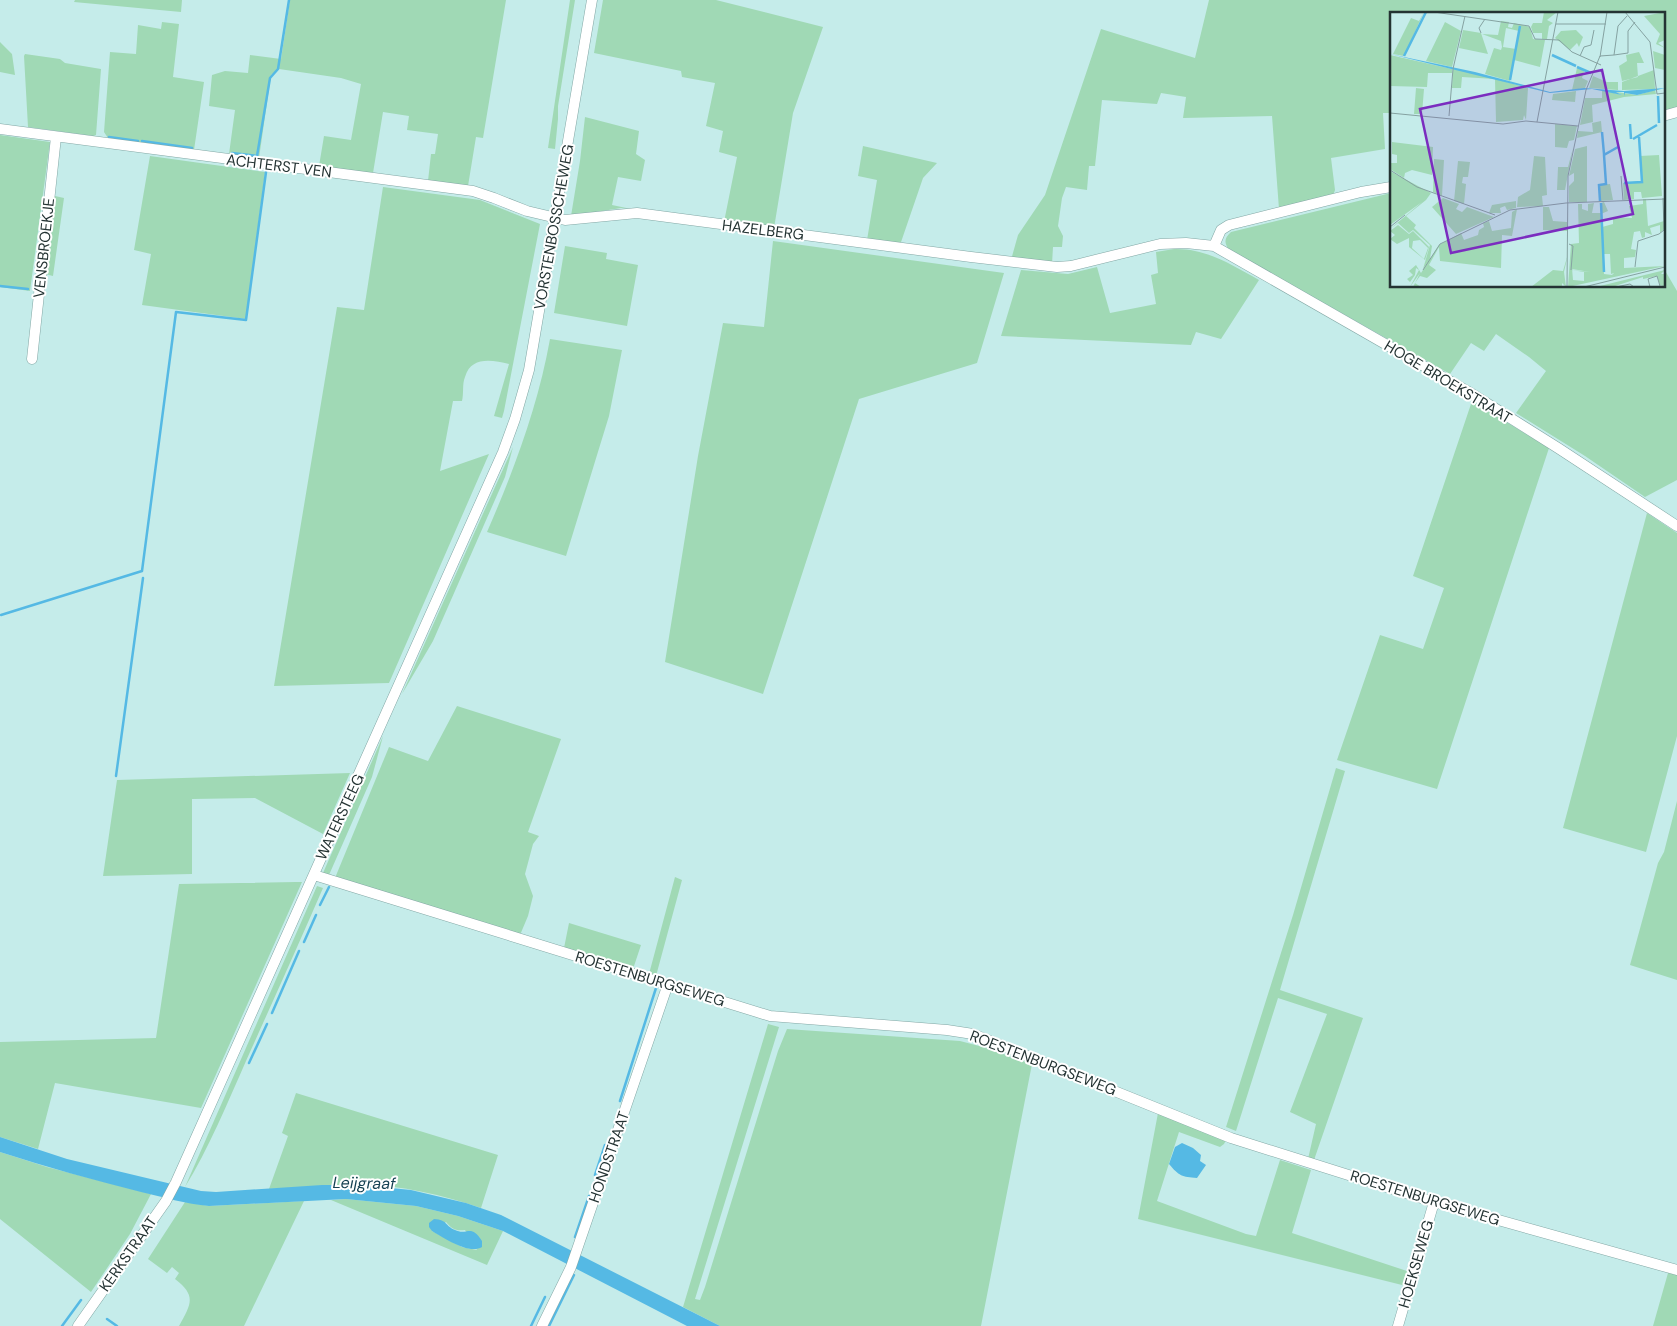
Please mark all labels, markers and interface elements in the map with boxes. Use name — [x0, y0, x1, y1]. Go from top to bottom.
inset map — [1390, 12, 1664, 288]
street label: VORSTENBOSSCHEWEG — [530, 143, 578, 311]
street label: ACHTERST VEN — [225, 150, 333, 182]
street label: VENSBROEKJE — [29, 197, 59, 299]
street label: HAZELBERG — [721, 215, 805, 245]
street label: HOGE BROEKSTRAAT — [1381, 336, 1515, 428]
street label: WATERSTEEG — [311, 771, 369, 863]
street label: ROESTENBURGSEWEG — [573, 947, 727, 1011]
street label: ROESTENBURGSEWEG — [967, 1026, 1119, 1100]
street label: HONDSTRAAT — [584, 1109, 634, 1205]
street label: ROESTENBURGSEWEG — [1348, 1166, 1502, 1230]
water label: Leijgraaf — [332, 1172, 397, 1194]
street label: KERKSTRAAT — [95, 1212, 161, 1296]
street label: HOEKSEWEG — [1394, 1218, 1438, 1310]

